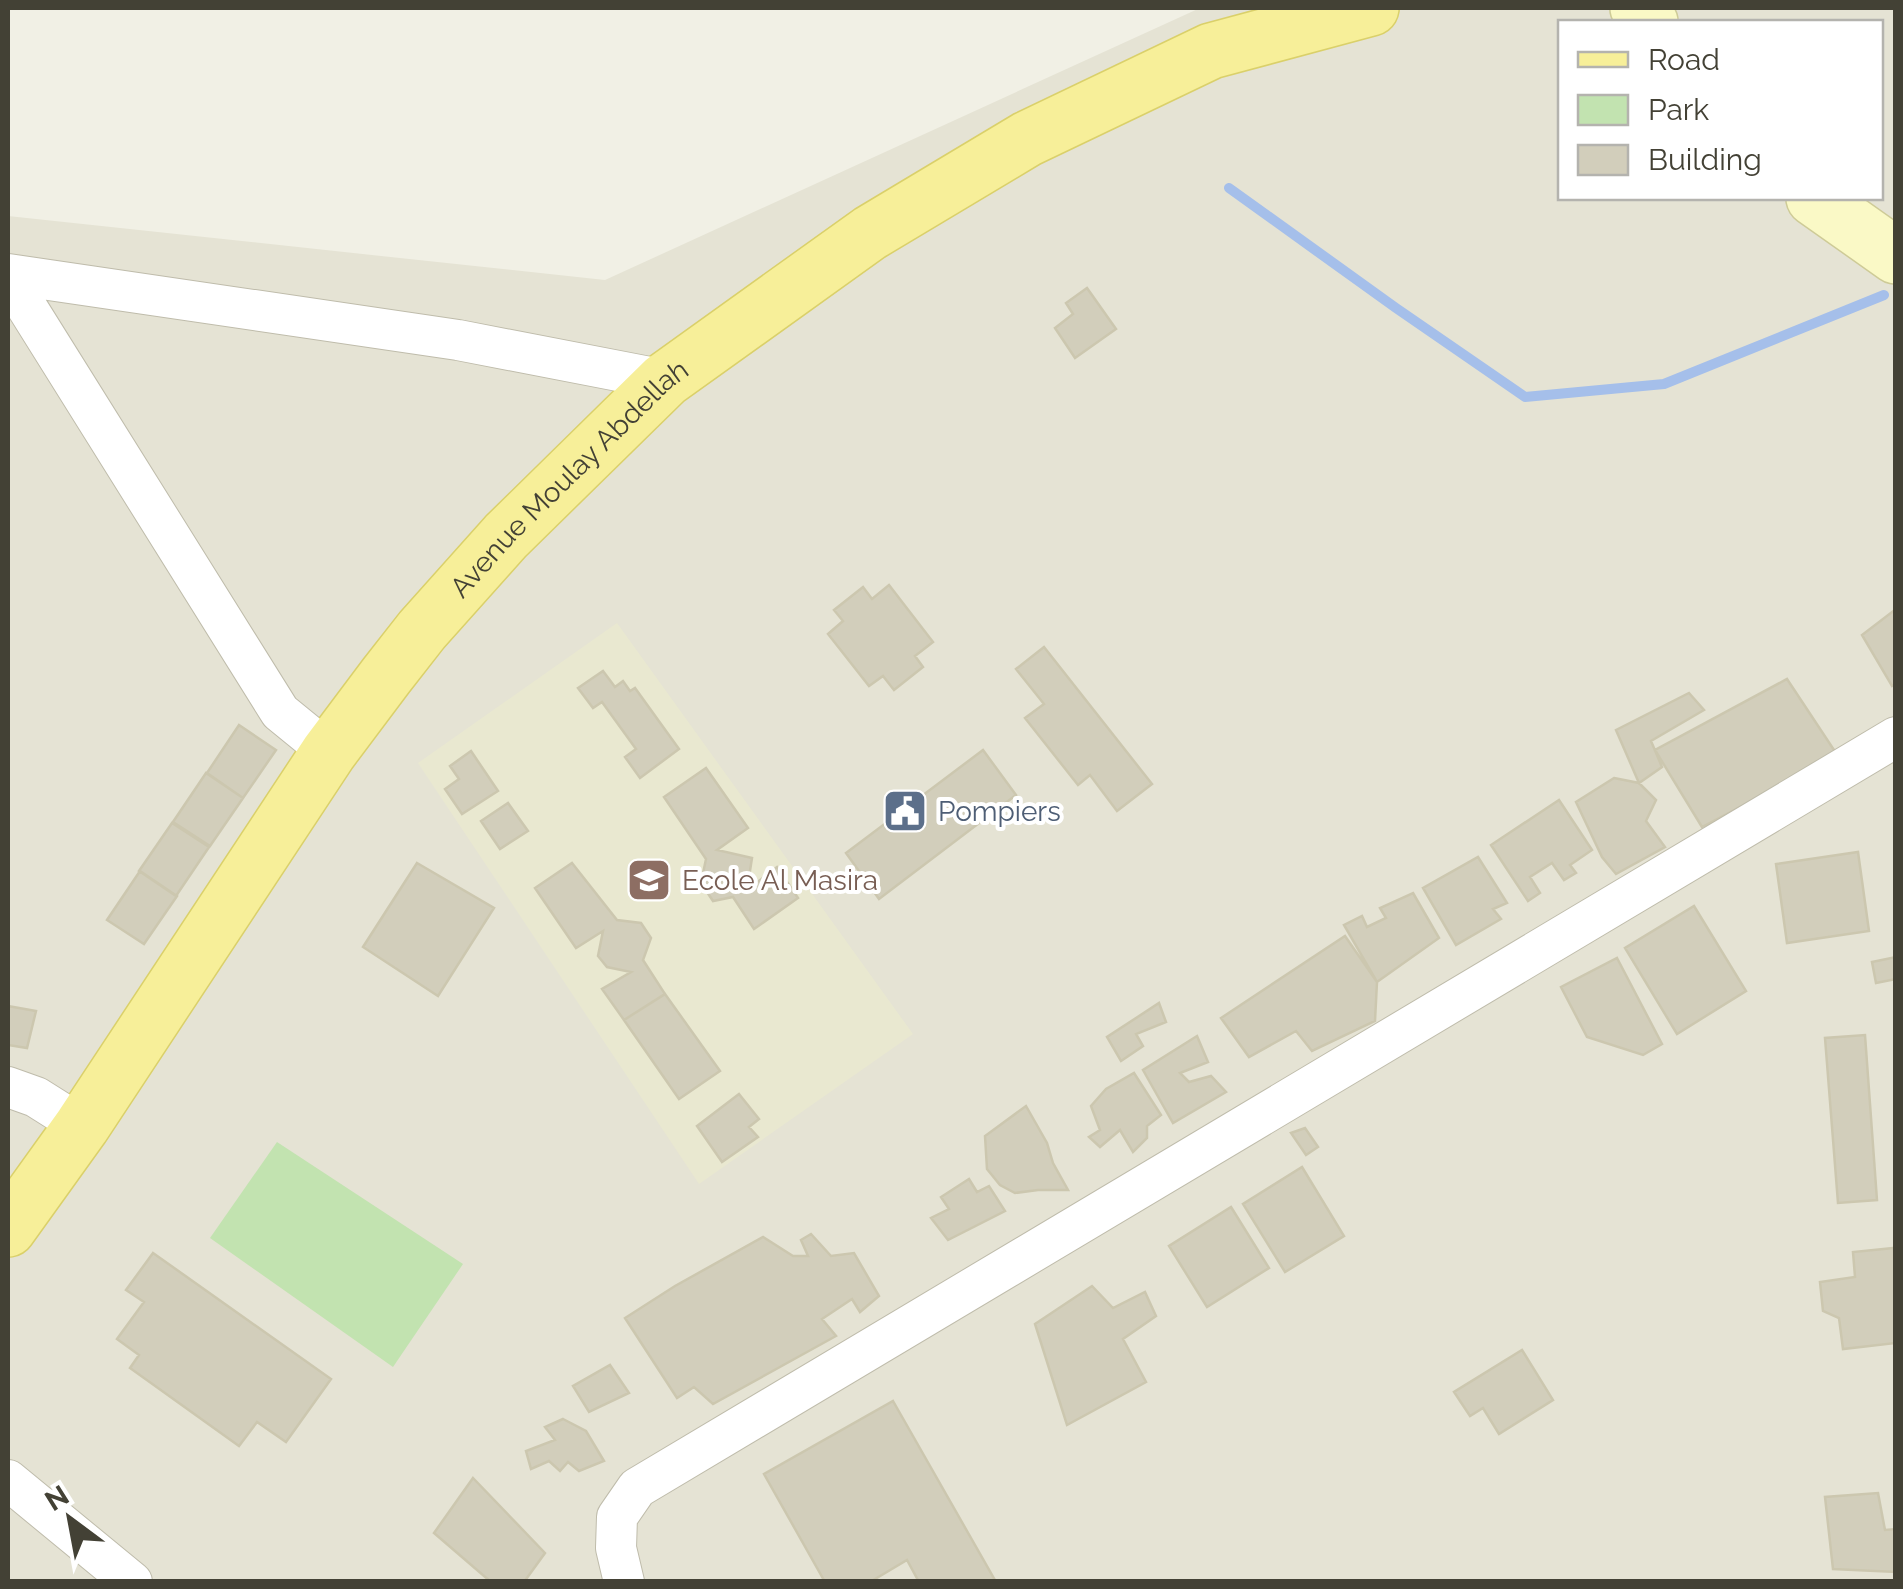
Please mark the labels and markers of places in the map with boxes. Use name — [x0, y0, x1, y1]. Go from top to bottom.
public building icon: Pompiers — [882, 788, 928, 834]
place label: Pompiers — [938, 795, 1061, 828]
school or university icon: Ecole Al Masira — [626, 857, 672, 903]
place label: Ecole Al Masira — [682, 864, 878, 897]

